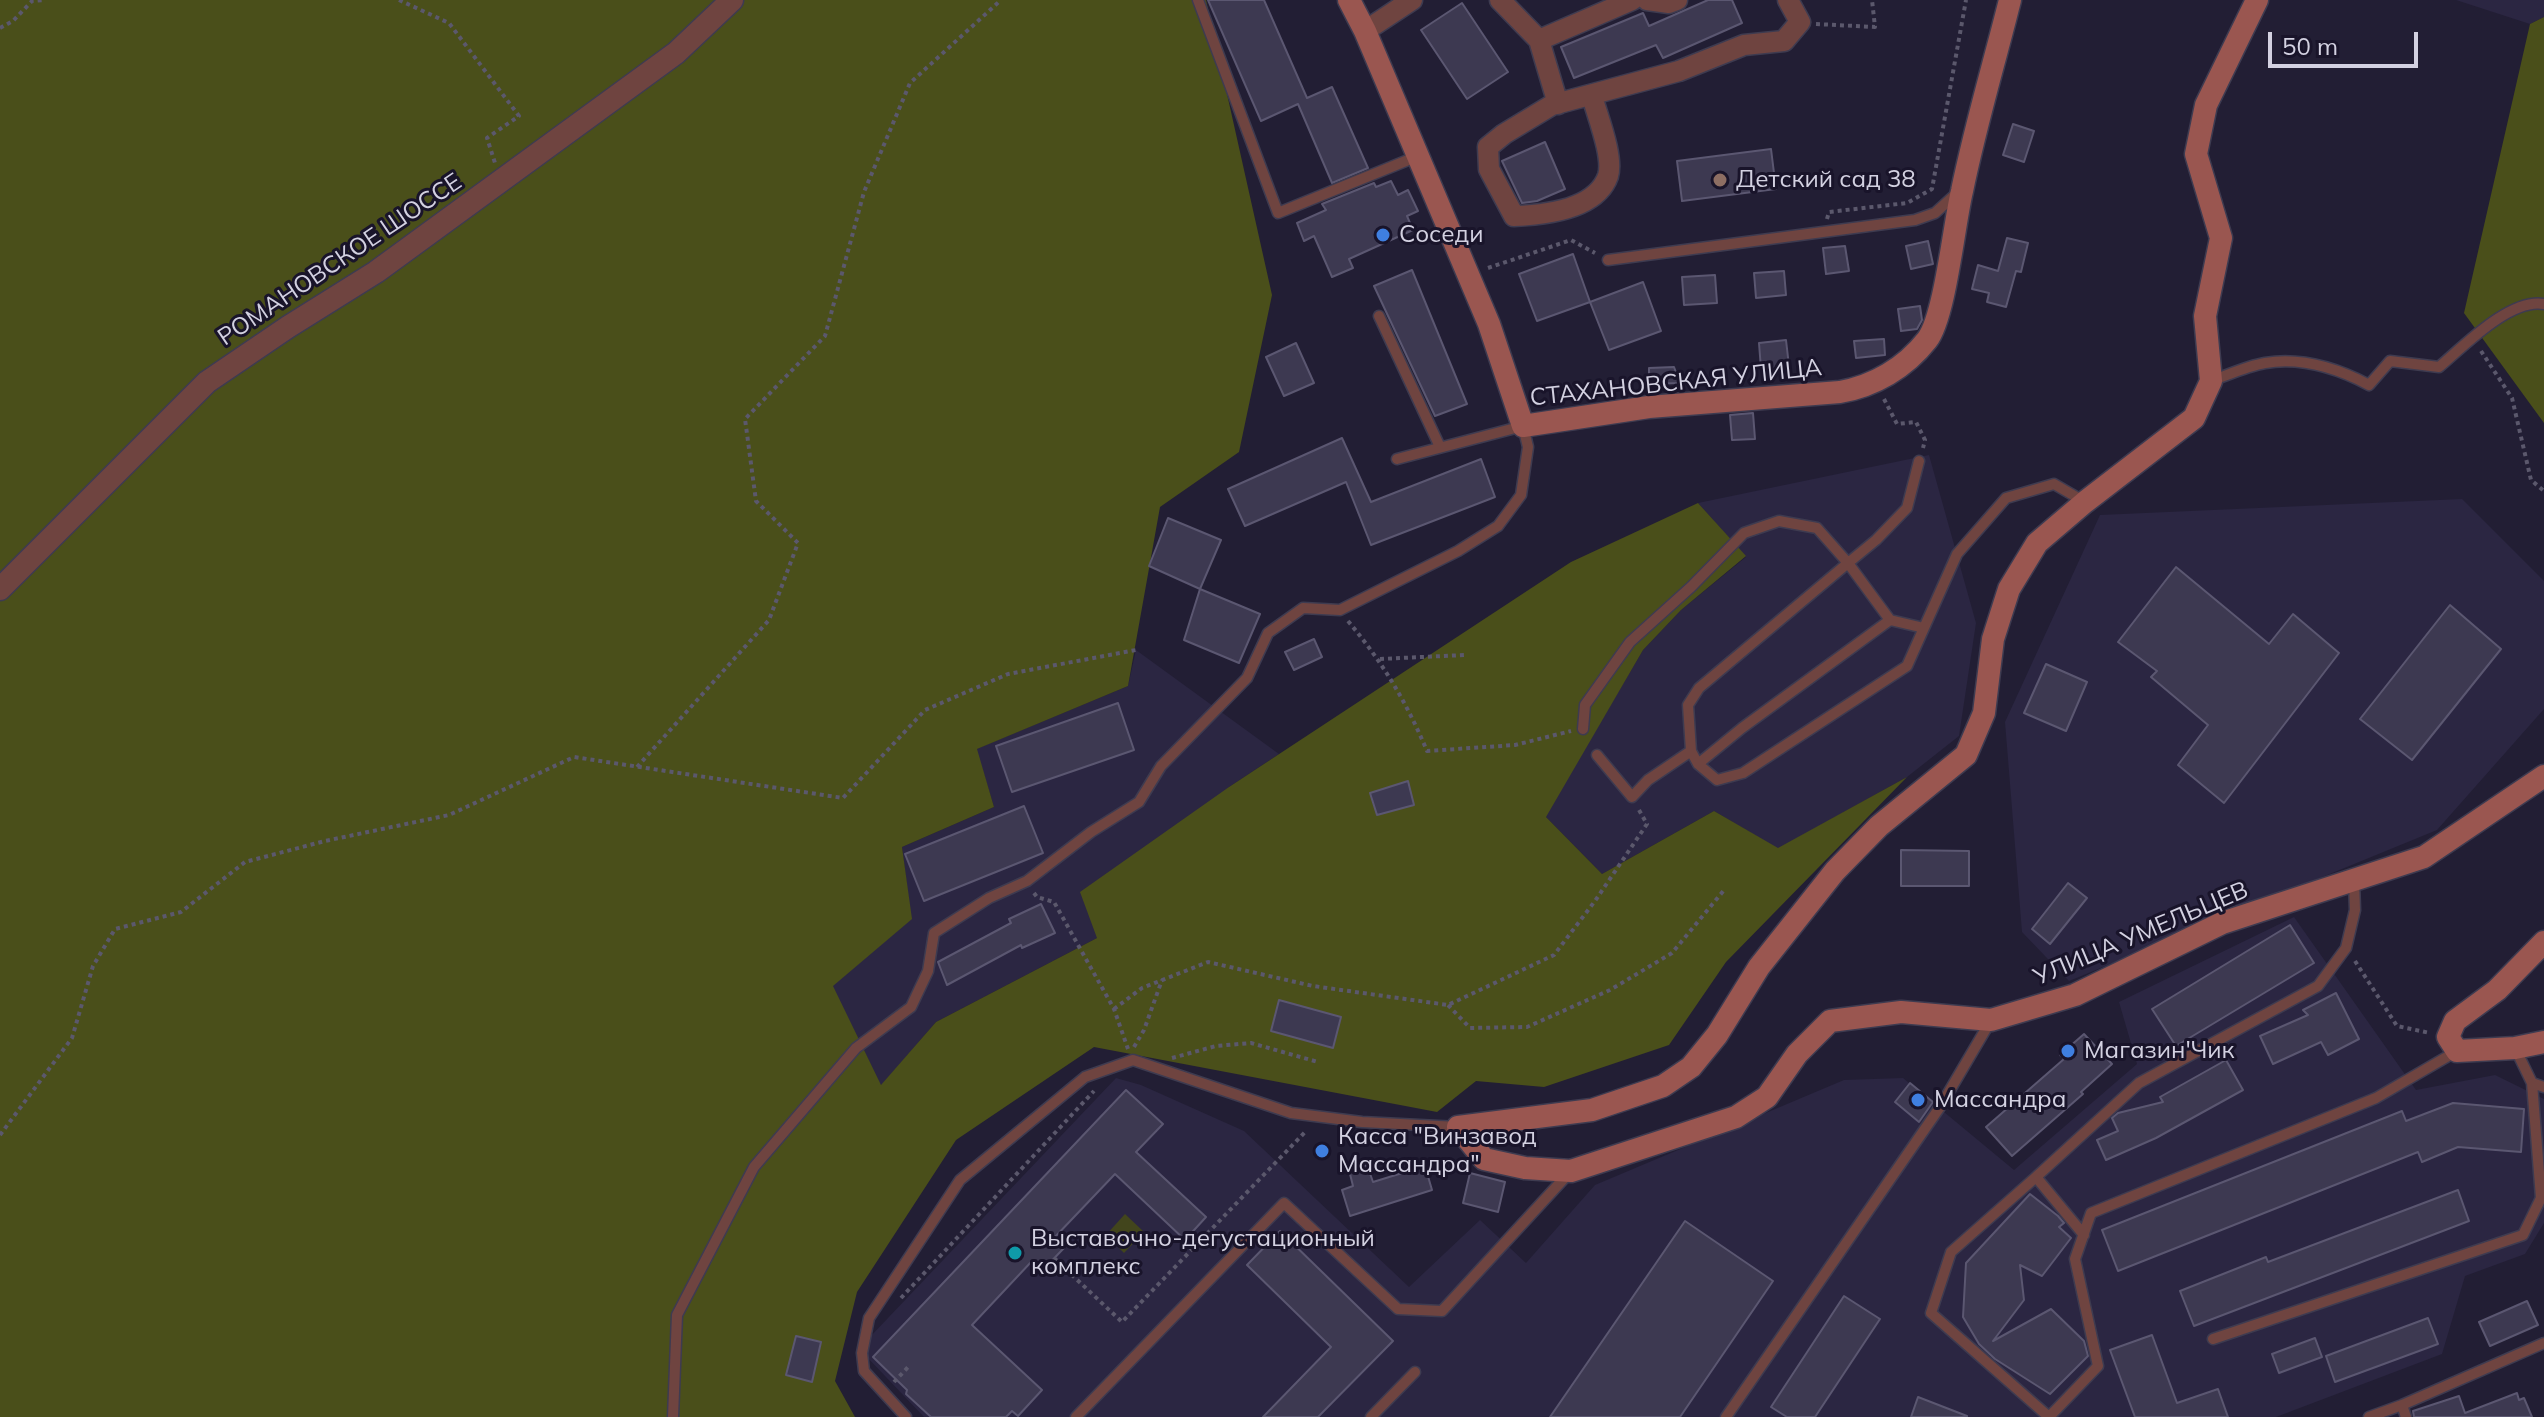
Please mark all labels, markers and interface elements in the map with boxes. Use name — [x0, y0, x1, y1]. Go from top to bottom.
scale bar — [2272, 16, 2422, 66]
text: 50 m — [2282, 31, 2338, 61]
place label: Детский сад 38 — [1736, 166, 1916, 194]
street label: РОМАНОВСКОЕ ШОССЕ — [213, 168, 467, 352]
marker: Детский сад 38 — [1711, 171, 1729, 189]
place label: Соседи — [1399, 221, 1483, 249]
marker: Соседи — [1374, 226, 1392, 244]
street label: СТАХАНОВСКАЯ УЛИЦА — [1529, 353, 1823, 413]
street label: УЛИЦА УМЕЛЬЦЕВ — [2029, 876, 2253, 992]
place label: Магазин'Чик — [2084, 1037, 2234, 1065]
marker: Магазин'Чик — [2059, 1042, 2077, 1060]
place label: Массандра — [1934, 1086, 2066, 1114]
marker: Массандра — [1909, 1091, 1927, 1109]
place label: Касса "Винзавод Массандра" — [1338, 1123, 1537, 1179]
marker: Касса "Винзавод Массандра" — [1313, 1142, 1331, 1160]
place label: Выставочно-дегустационный комплекс — [1031, 1225, 1375, 1281]
marker: Выставочно-дегустационный комплекс — [1006, 1244, 1024, 1262]

